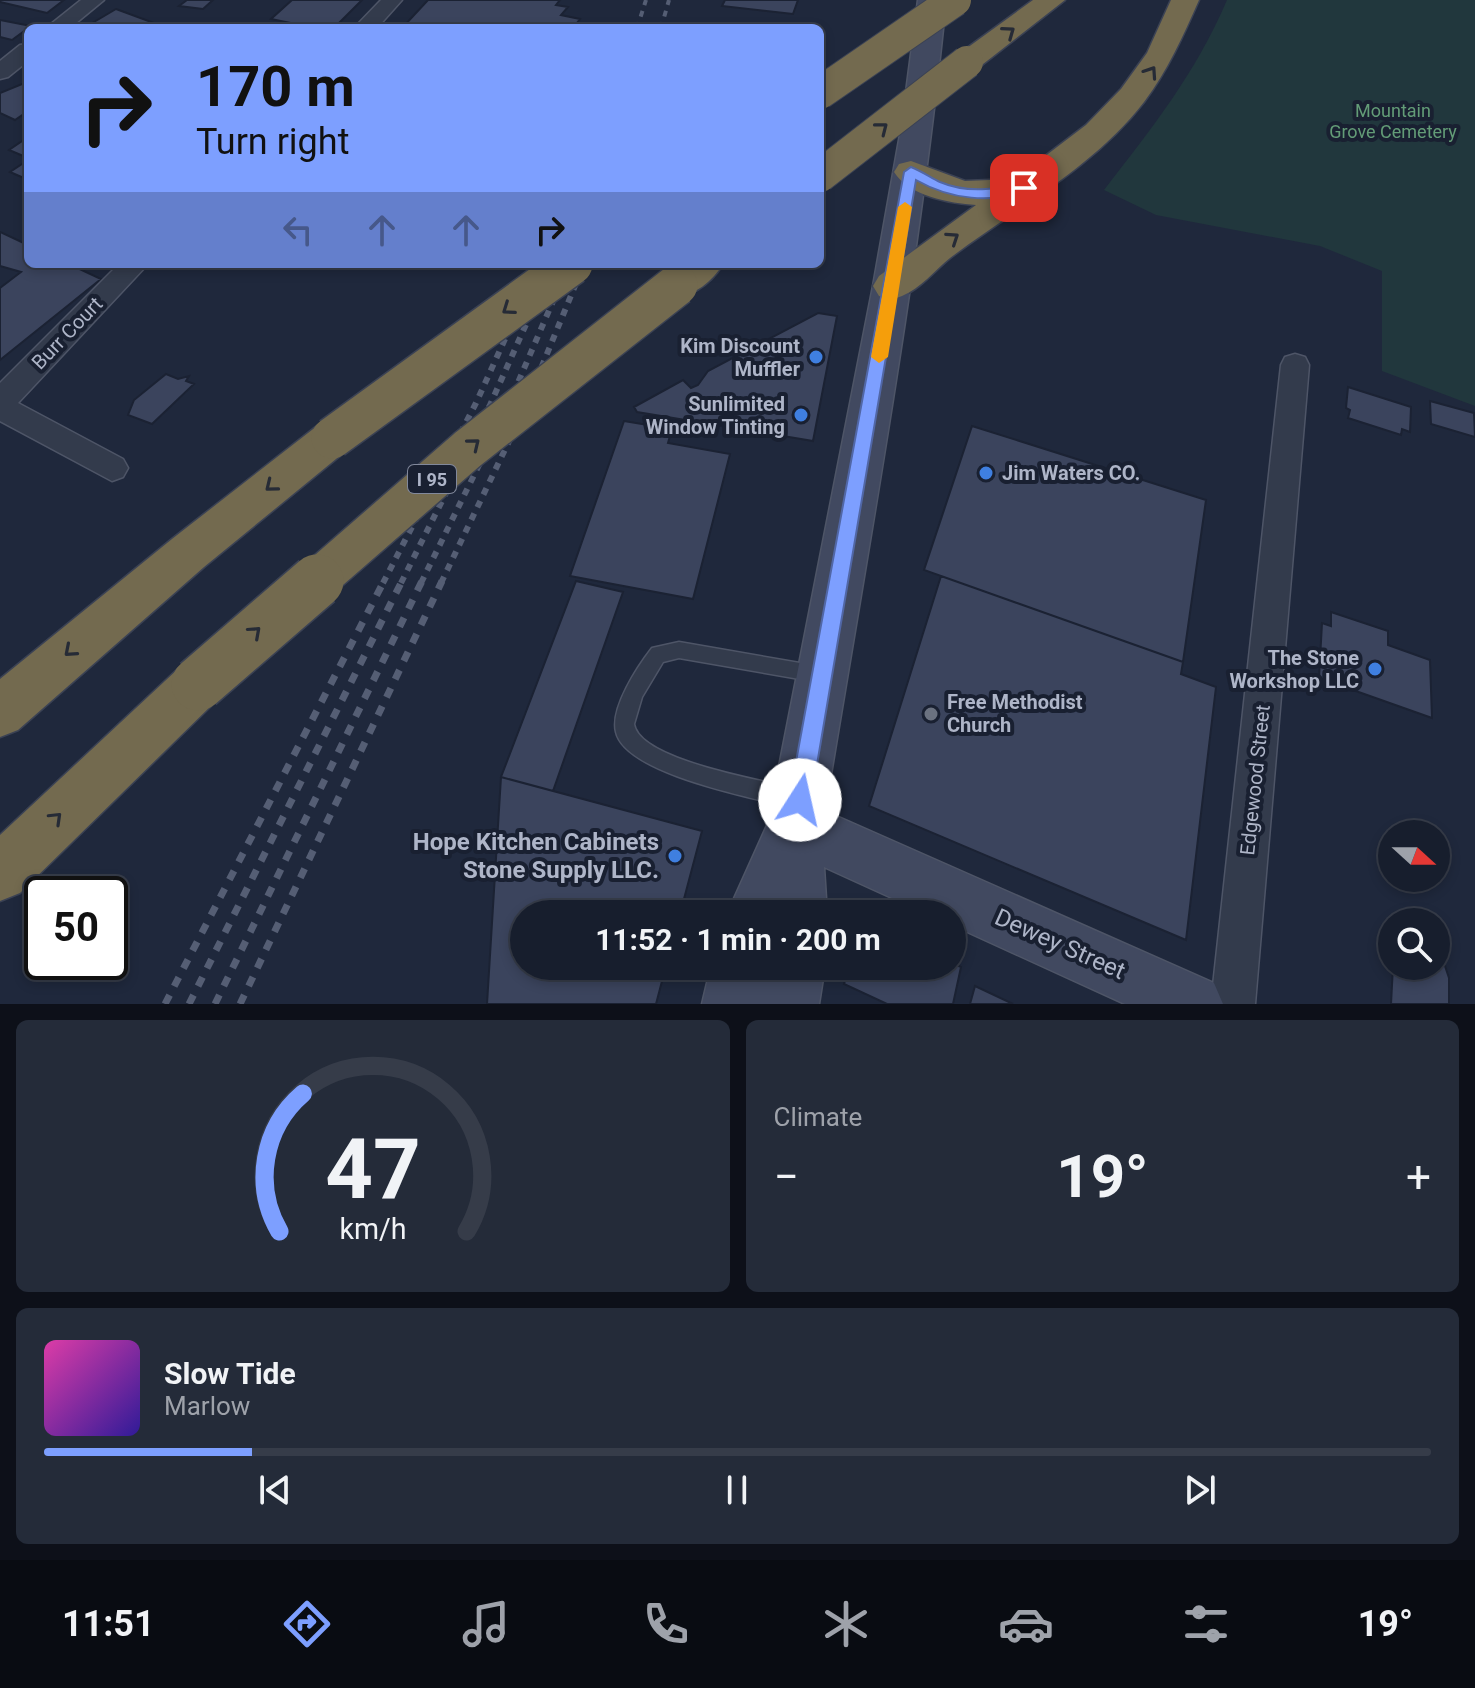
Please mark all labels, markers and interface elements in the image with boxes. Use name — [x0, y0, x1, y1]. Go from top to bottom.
one-way arrow — [1001, 27, 1015, 41]
text: 170 m — [196, 54, 355, 120]
icon: right — [64, 56, 168, 160]
one-way arrow — [1141, 66, 1156, 80]
park label: Mountain Grove Cemetery — [1329, 100, 1457, 142]
text: Turn right — [196, 121, 349, 163]
one-way arrow — [873, 124, 888, 138]
pin — [990, 154, 1058, 222]
icon: arrive — [1002, 166, 1046, 210]
icon: left — [276, 208, 320, 252]
icon: ahead — [360, 208, 404, 252]
icon: ahead — [444, 208, 488, 252]
icon: right — [528, 208, 572, 252]
one-way arrow — [944, 232, 958, 247]
street label: Burr Court — [27, 292, 107, 374]
one-way arrow — [503, 299, 517, 314]
place label: Kim Discount Muffler — [680, 334, 801, 381]
marker: Kim Discount Muffler — [807, 348, 825, 366]
place label: Sunlimited Window Tinting — [646, 392, 785, 439]
marker: Sunlimited Window Tinting — [792, 406, 810, 424]
one-way arrow — [465, 440, 480, 454]
place label: Jim Waters CO. — [1002, 461, 1140, 485]
marker: Jim Waters CO. — [977, 464, 995, 482]
road number: I 95 — [408, 465, 456, 493]
one-way arrow — [265, 477, 280, 491]
one-way arrow — [246, 627, 261, 642]
one-way arrow — [65, 642, 79, 656]
place label: The Stone Workshop LLC — [1229, 646, 1359, 693]
marker: The Stone Workshop LLC — [1366, 660, 1384, 678]
place label: Free Methodist Church — [947, 690, 1083, 737]
street label: Edgewood Street — [1235, 704, 1275, 856]
marker: Free Methodist Church — [922, 705, 940, 723]
position arrow — [758, 758, 842, 842]
one-way arrow — [47, 813, 61, 828]
north arrow — [1378, 820, 1450, 892]
map controls — [1378, 820, 1450, 980]
place label: Hope Kitchen Cabinets Stone Supply LLC. — [413, 828, 659, 884]
marker: Hope Kitchen Cabinets Stone Supply LLC. — [666, 847, 684, 865]
speed limit sign: 50 — [24, 876, 128, 980]
street label: Dewey Street — [990, 903, 1130, 985]
button: search — [1378, 908, 1450, 980]
text: 11:52 · 1 min · 200 m — [595, 922, 881, 957]
text: Climate — [774, 1102, 862, 1132]
text: 47 — [325, 1121, 420, 1218]
text: 19° — [1056, 1141, 1148, 1212]
text: − — [774, 1151, 799, 1203]
text: + — [1406, 1151, 1431, 1203]
text: km/h — [339, 1212, 406, 1246]
text: Slow Tide — [164, 1356, 296, 1391]
text: Marlow — [164, 1391, 250, 1421]
icon: previous — [253, 1468, 297, 1512]
icon: pause — [715, 1468, 759, 1512]
icon: next — [1178, 1468, 1222, 1512]
icon: directions — [279, 1596, 335, 1652]
icon: music — [458, 1596, 514, 1652]
icon: phone — [638, 1596, 694, 1652]
icon: climate — [818, 1596, 874, 1652]
icon: car — [998, 1596, 1054, 1652]
icon: filters — [1178, 1596, 1234, 1652]
text: 11:51 — [62, 1603, 155, 1645]
text: 19° — [1358, 1603, 1413, 1645]

